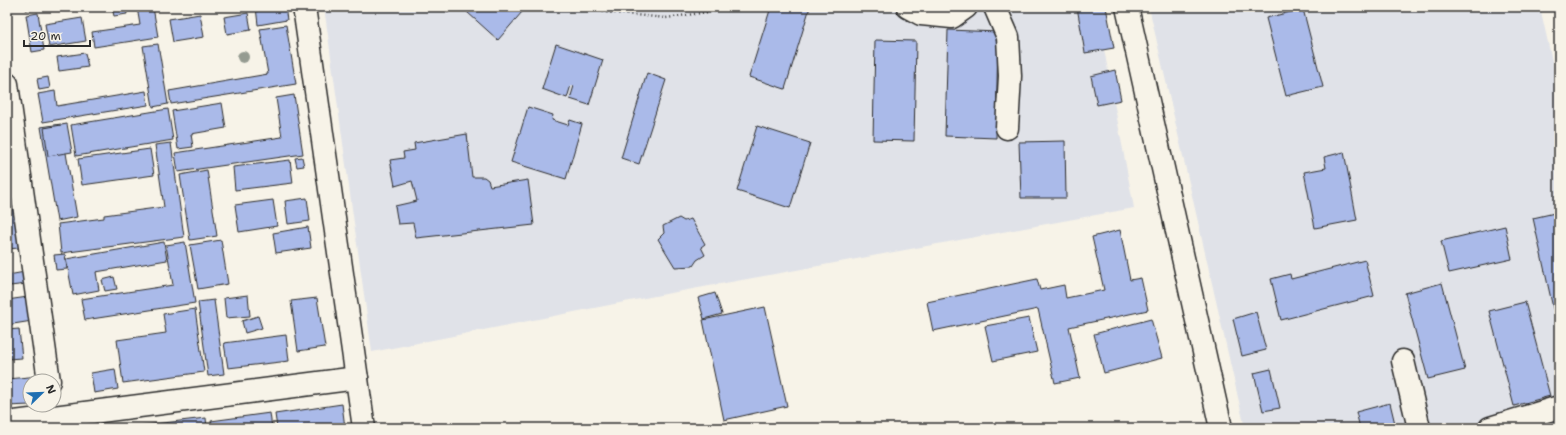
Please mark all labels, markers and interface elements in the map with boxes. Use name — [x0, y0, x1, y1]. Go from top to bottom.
scale bar — [24, 22, 90, 48]
text: 20 m — [30, 28, 61, 44]
north arrow — [22, 373, 62, 413]
text: N — [42, 382, 59, 396]

